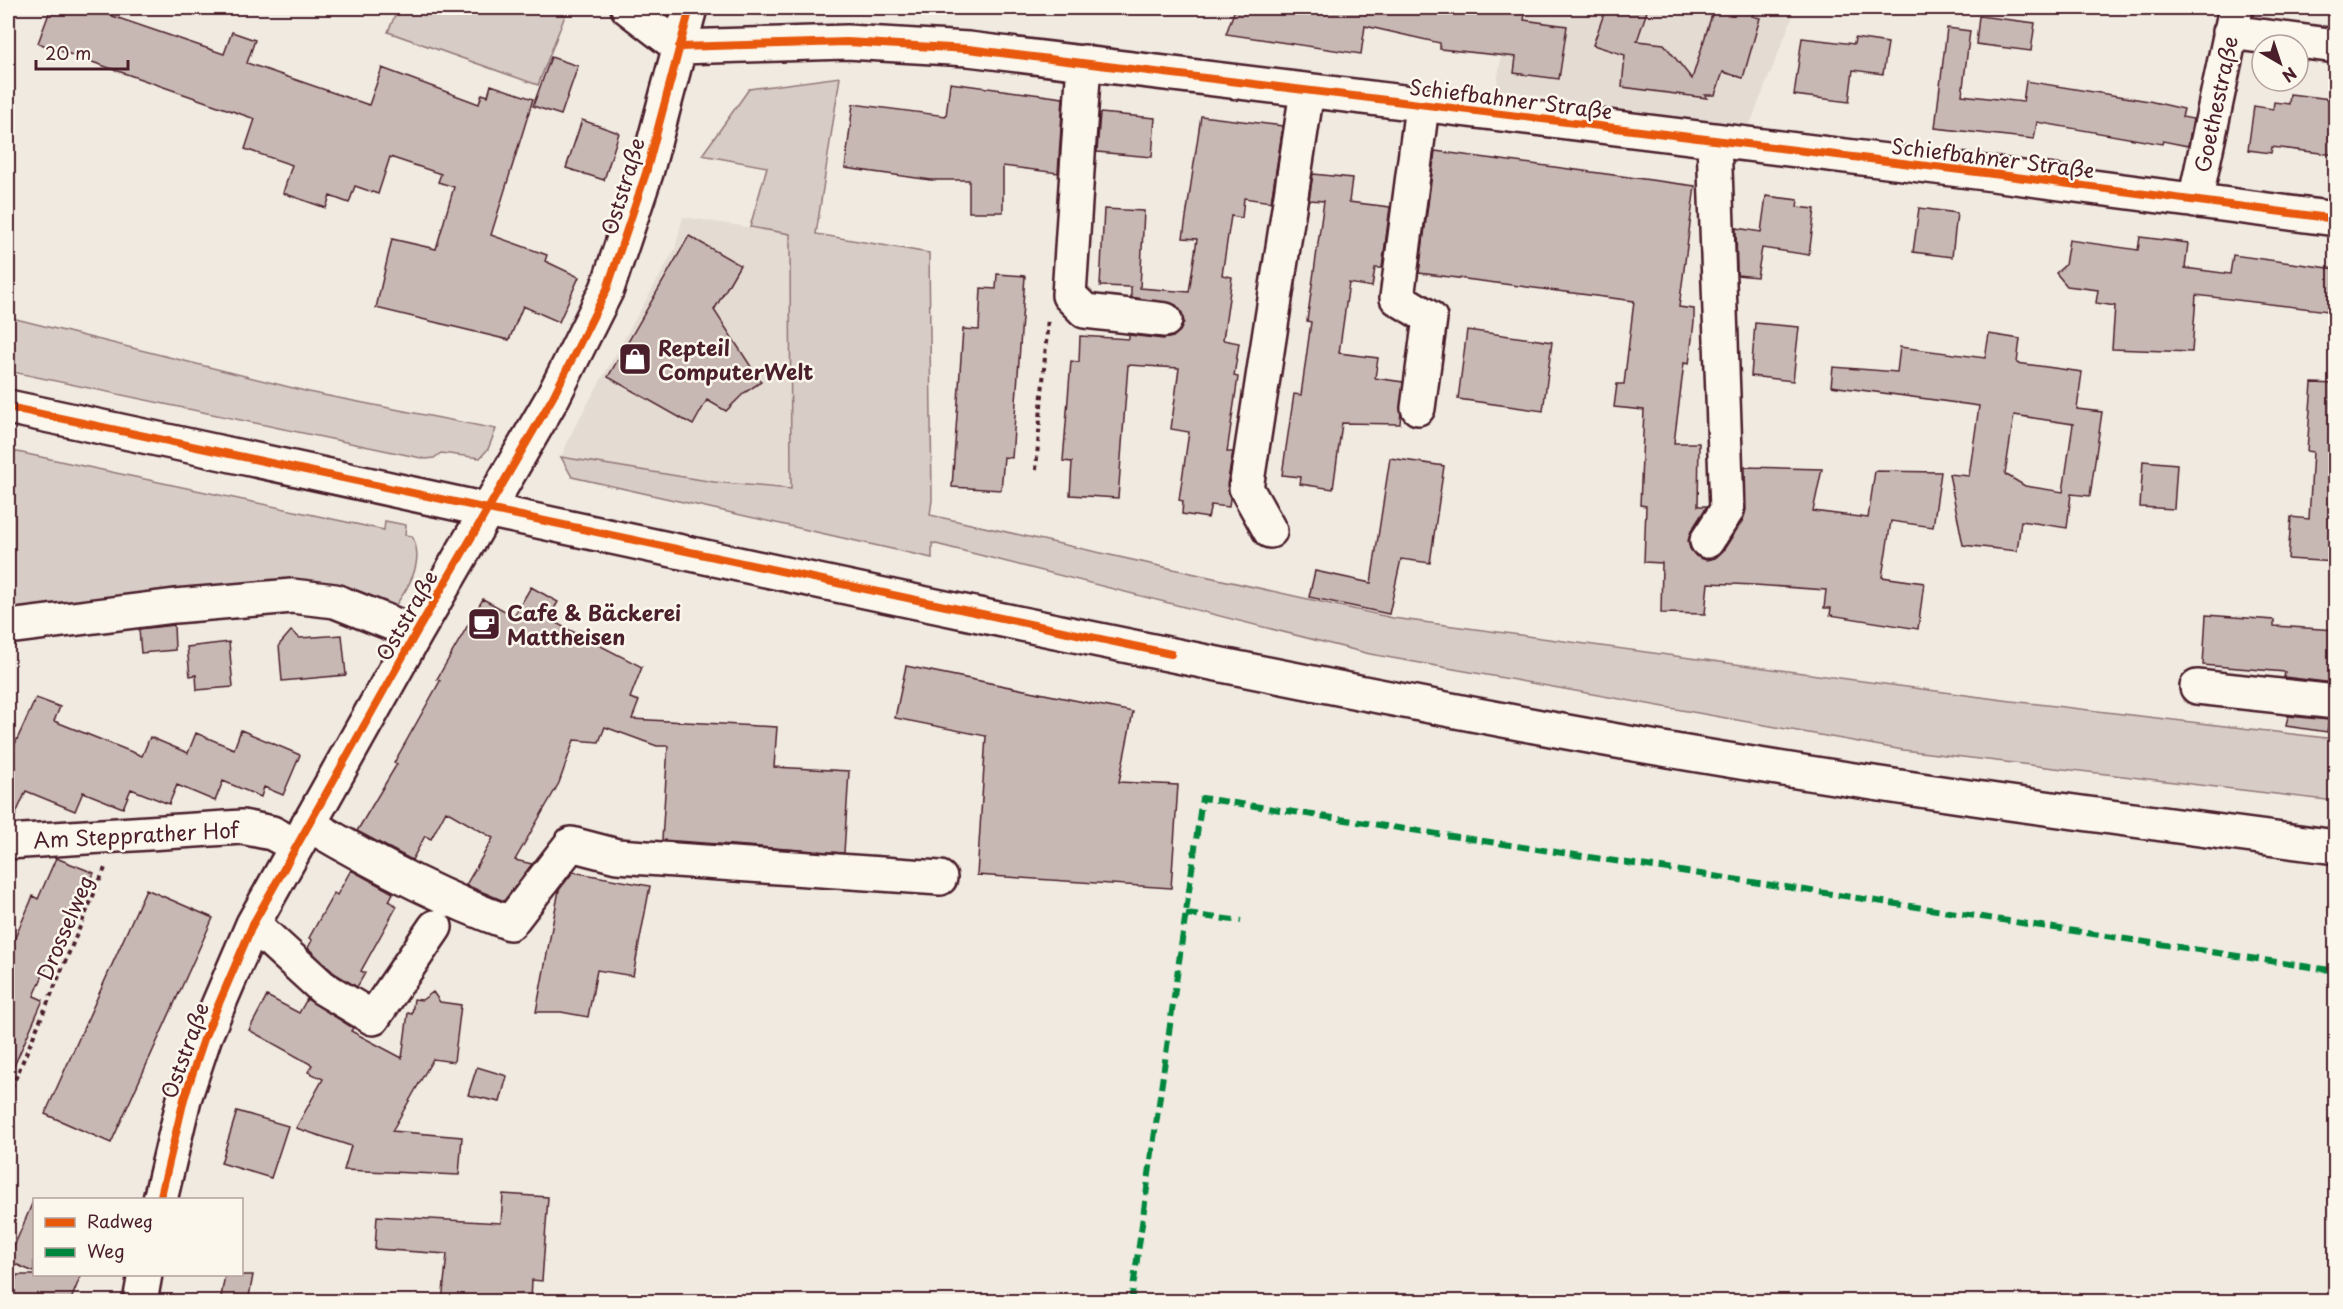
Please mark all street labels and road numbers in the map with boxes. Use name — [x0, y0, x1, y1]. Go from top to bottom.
street label: Goethestraße — [2185, 33, 2245, 175]
street label: Schiefbahner Straße — [1408, 70, 1614, 126]
street label: Schiefbahner Straße — [1890, 129, 2096, 185]
street label: Oststraße — [592, 133, 652, 239]
street label: Oststraße — [367, 564, 445, 666]
street label: Am Stepprather Hof — [32, 813, 241, 855]
street label: Drosselweg — [28, 870, 100, 984]
street label: Oststraße — [152, 997, 216, 1103]

